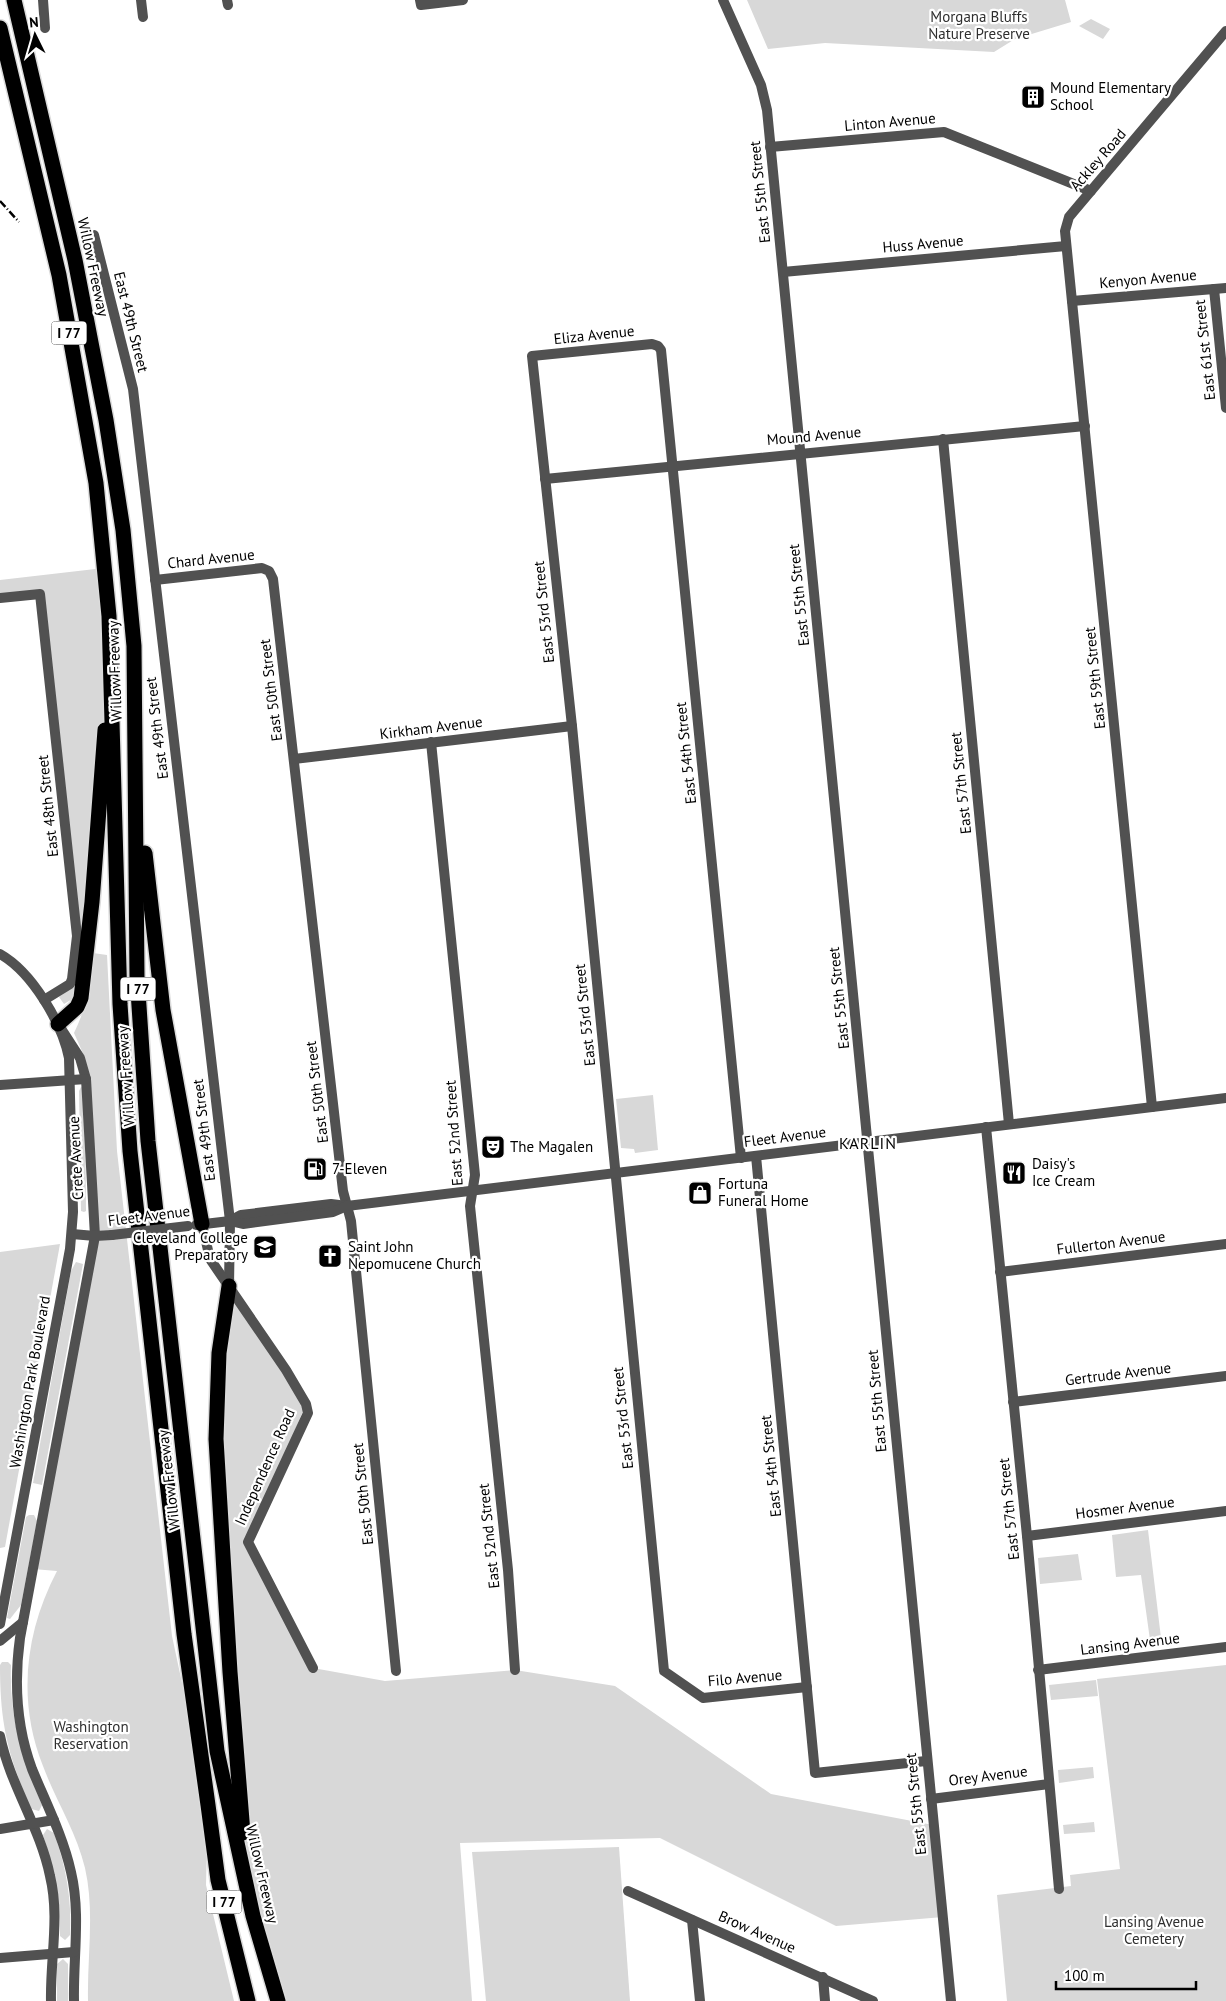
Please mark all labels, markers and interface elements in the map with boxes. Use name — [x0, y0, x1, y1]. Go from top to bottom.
park label: Morgana Bluffs Nature Preserve — [928, 7, 1030, 43]
north arrow — [10, 10, 60, 60]
text: N — [28, 13, 39, 31]
place label: Mound Elementary School — [1050, 78, 1171, 114]
building icon: Mound Elementary School — [1020, 84, 1046, 110]
street label: Linton Avenue — [844, 108, 936, 135]
street label: Ackley Road — [1065, 125, 1130, 195]
street label: East 55th Street — [745, 140, 774, 244]
street label: Willow Freeway — [74, 216, 113, 318]
street label: Huss Avenue — [882, 231, 964, 257]
street label: Kenyon Avenue — [1098, 265, 1197, 292]
street label: East 49th Street — [110, 270, 153, 374]
street label: East 61st Street — [1190, 299, 1219, 401]
street label: Eliza Avenue — [553, 321, 635, 348]
road number: I 77 — [52, 322, 86, 344]
street label: Mound Avenue — [766, 422, 862, 449]
street label: East 55th Street — [784, 543, 813, 647]
street label: Chard Avenue — [166, 544, 256, 573]
street label: East 53rd Street — [529, 560, 558, 664]
street label: Willow Freeway — [103, 620, 126, 722]
street label: East 59th Street — [1080, 626, 1109, 730]
street label: East 50th Street — [255, 638, 286, 742]
street label: East 49th Street — [141, 676, 172, 780]
street label: East 54th Street — [671, 701, 700, 805]
street label: Kirkham Avenue — [378, 712, 484, 743]
street label: East 57th Street — [946, 731, 975, 835]
street label: East 48th Street — [33, 754, 62, 858]
street label: East 55th Street — [824, 946, 853, 1050]
street label: East 53rd Street — [570, 963, 599, 1067]
road number: I 77 — [120, 978, 156, 1001]
street label: Willow Freeway — [113, 1025, 138, 1127]
street label: East 50th Street — [301, 1040, 332, 1144]
street label: East 49th Street — [188, 1078, 219, 1182]
street label: East 52nd Street — [440, 1080, 467, 1186]
street label: Crete Avenue — [64, 1116, 87, 1200]
street label: Fleet Avenue — [743, 1122, 827, 1151]
district label: KARLIN — [839, 1133, 897, 1153]
theatre icon: The Magalen — [480, 1134, 506, 1160]
place label: The Magalen — [510, 1137, 593, 1156]
place label: Daisy's Ice Cream — [1032, 1154, 1095, 1190]
fuel station icon: 7-Eleven — [302, 1156, 328, 1182]
place label: 7-Eleven — [332, 1159, 387, 1178]
restaurant icon: Daisy's Ice Cream — [1001, 1160, 1027, 1186]
place label: Fortuna Funeral Home — [718, 1174, 809, 1210]
shop icon: Fortuna Funeral Home — [687, 1180, 713, 1206]
street label: Fleet Avenue — [107, 1201, 191, 1230]
street label: Fullerton Avenue — [1056, 1226, 1166, 1259]
place label: Cleveland College Preparatory — [133, 1228, 248, 1264]
school or university icon: Cleveland College Preparatory — [252, 1234, 278, 1260]
place label: Saint John Nepomucene Church — [348, 1237, 481, 1273]
church icon: Saint John Nepomucene Church — [317, 1243, 343, 1269]
street label: Washington Park Boulevard — [5, 1294, 54, 1470]
street label: East 55th Street — [863, 1349, 890, 1453]
street label: Gertrude Avenue — [1064, 1358, 1172, 1389]
street label: East 53rd Street — [608, 1366, 637, 1470]
street label: Independence Road — [230, 1405, 299, 1528]
street label: East 54th Street — [756, 1414, 785, 1518]
street label: Willow Freeway — [153, 1429, 184, 1531]
street label: East 50th Street — [348, 1442, 377, 1546]
street label: East 57th Street — [994, 1457, 1023, 1561]
street label: East 52nd Street — [474, 1482, 503, 1590]
street label: Hosmer Avenue — [1074, 1492, 1176, 1523]
street label: Lansing Avenue — [1079, 1628, 1181, 1659]
street label: Filo Avenue — [707, 1665, 783, 1690]
park label: Washington Reservation — [53, 1717, 129, 1753]
street label: East 55th Street — [901, 1752, 930, 1856]
street label: Orey Avenue — [947, 1761, 1029, 1790]
street label: Willow Freeway — [242, 1823, 283, 1925]
road number: I 77 — [206, 1890, 242, 1914]
street label: Brow Avenue — [716, 1906, 799, 1957]
park label: Lansing Avenue Cemetery — [1104, 1912, 1204, 1948]
scale bar — [1056, 1958, 1196, 1990]
text: 100 m — [1064, 1966, 1105, 1985]

